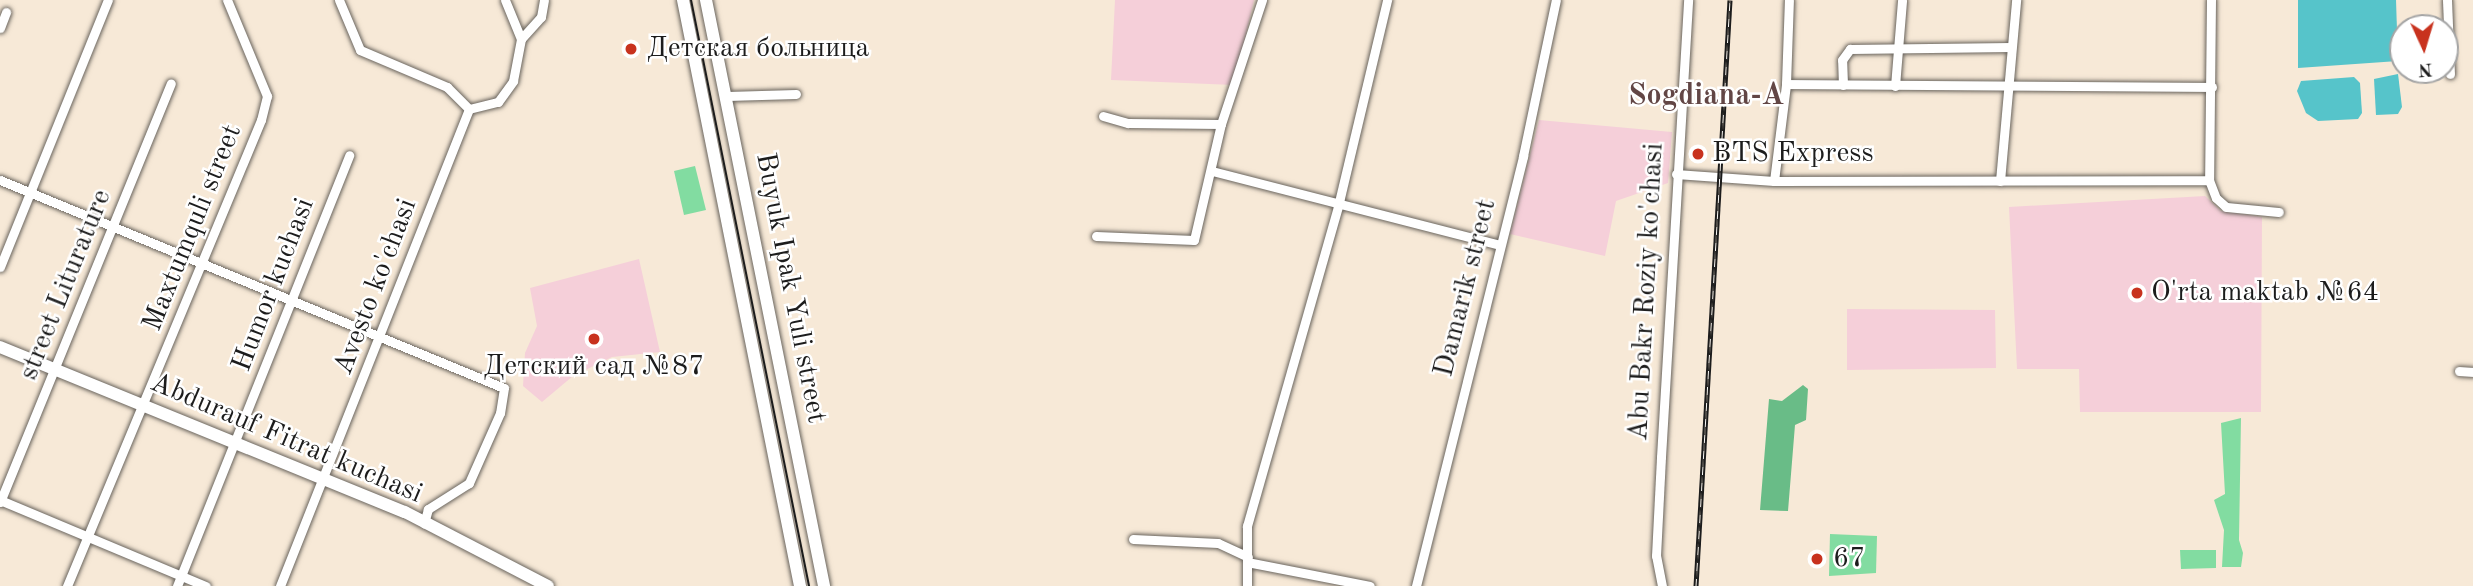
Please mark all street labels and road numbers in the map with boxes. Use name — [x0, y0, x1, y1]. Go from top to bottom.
street label: Maxtumquli street — [136, 120, 250, 336]
street label: Abu Bakr Roziy ko'chasi — [1622, 142, 1672, 442]
street label: Buyuk Ipak Yuli street — [747, 150, 833, 426]
street label: street Liturature — [13, 185, 119, 385]
street label: Humor kuchasi — [226, 194, 322, 376]
street label: Avesto ko'chasi — [327, 194, 425, 380]
street label: Damarik street — [1428, 196, 1504, 380]
street label: Abdurauf Fitrat kuchasi — [145, 366, 427, 512]

